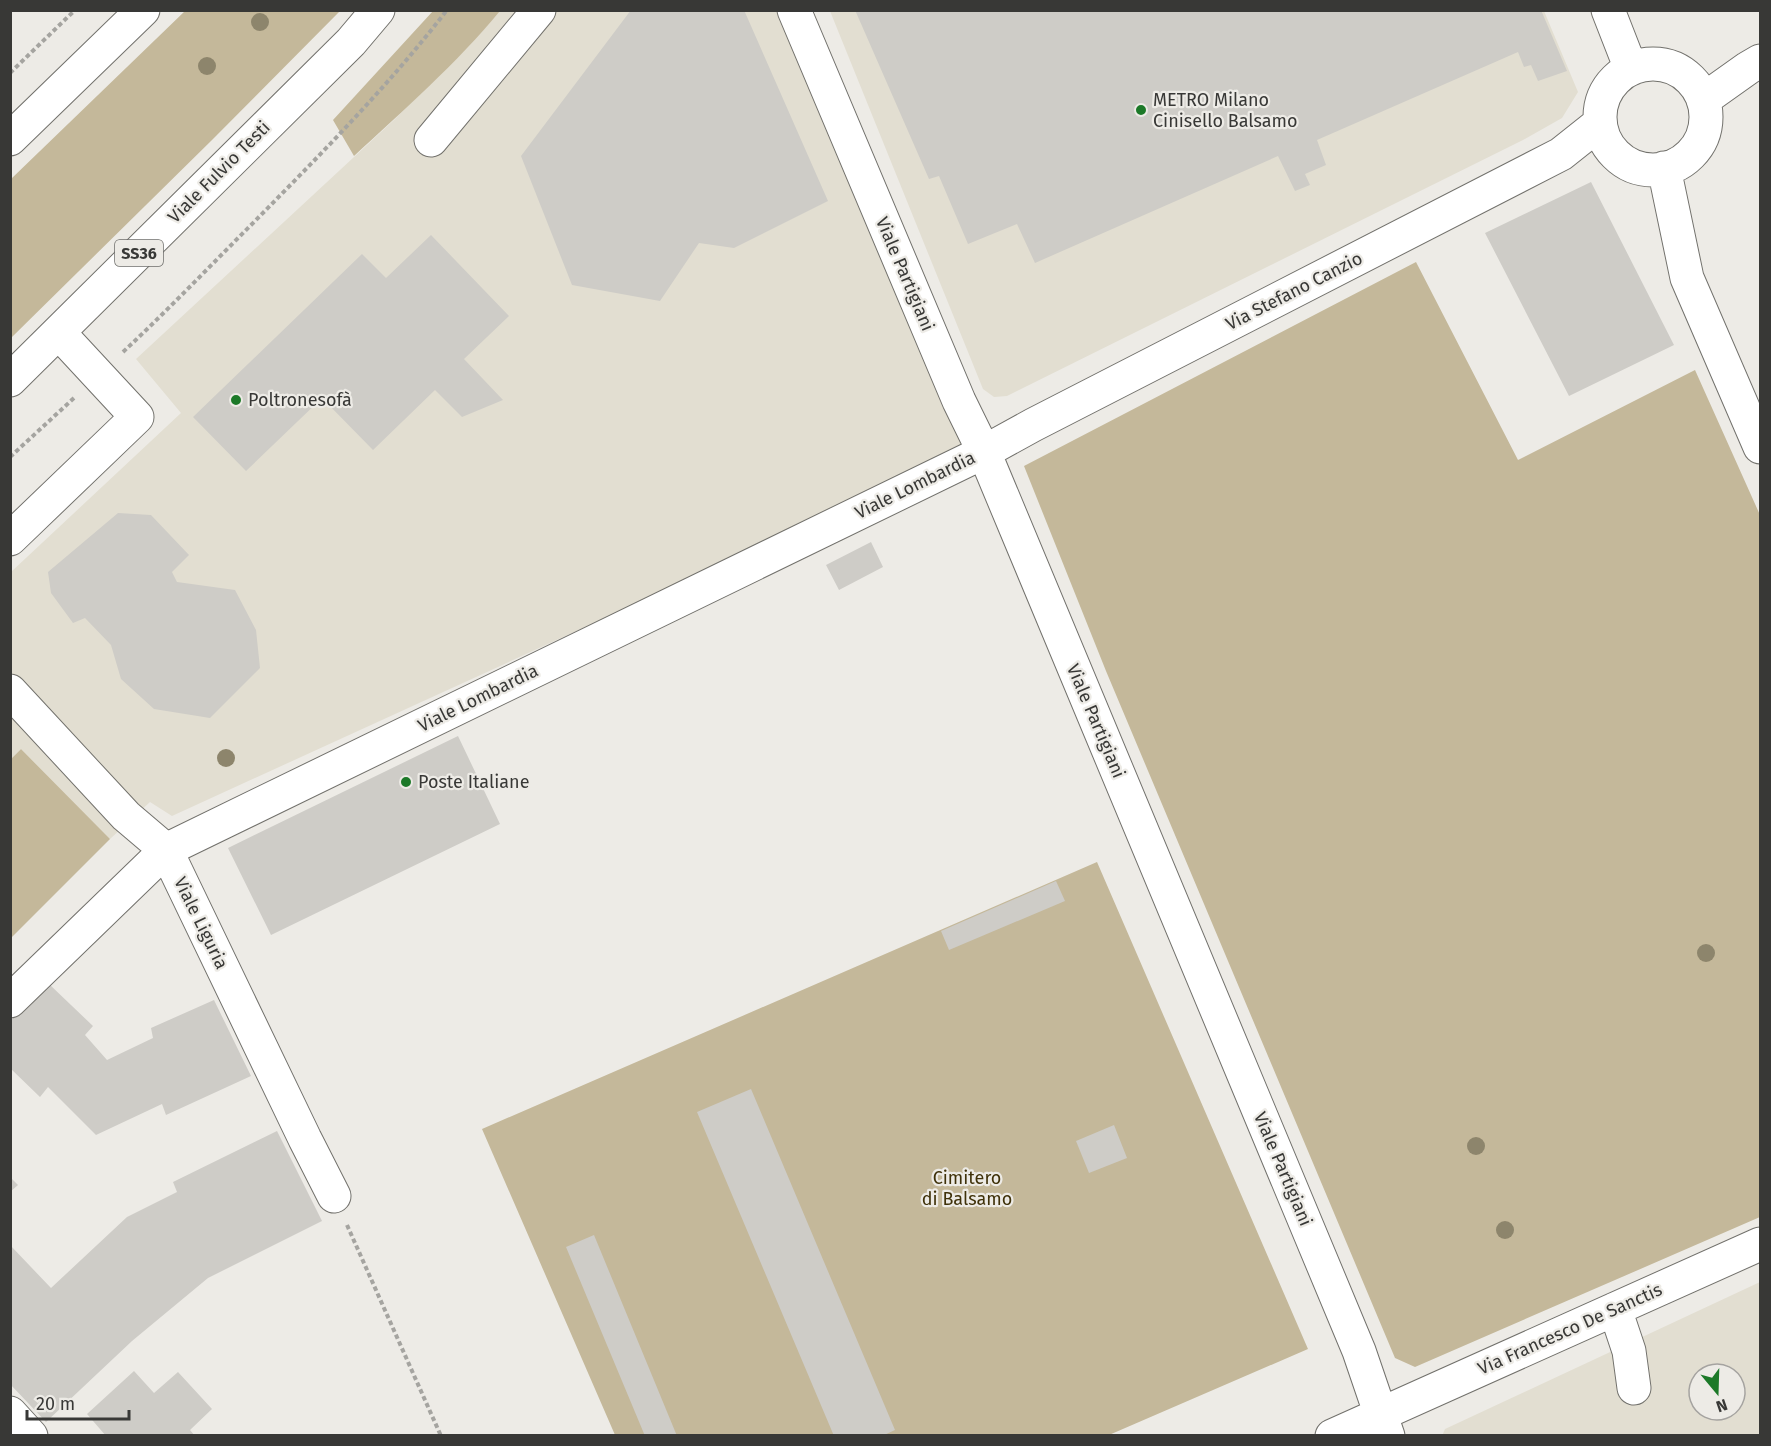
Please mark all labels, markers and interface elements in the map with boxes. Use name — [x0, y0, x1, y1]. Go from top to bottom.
place label: METRO Milano Cinisello Balsamo — [1153, 89, 1298, 132]
marker: METRO Milano Cinisello Balsamo — [1134, 103, 1148, 117]
street label: Viale Fulvio Testi — [163, 116, 275, 228]
street label: Viale Partigiani — [871, 214, 939, 334]
road number: SS36 — [115, 240, 163, 266]
street label: Via Stefano Canzio — [1222, 247, 1366, 335]
place label: Poltronesofà — [248, 389, 352, 411]
marker: Poltronesofà — [229, 393, 243, 407]
street label: Viale Lombardia — [851, 446, 979, 524]
street label: Viale Lombardia — [414, 659, 542, 737]
street label: Viale Partigiani — [1062, 661, 1130, 781]
place label: Poste Italiane — [418, 771, 529, 793]
marker: Poste Italiane — [399, 775, 413, 789]
street label: Viale Liguria — [169, 873, 233, 973]
street label: Viale Partigiani — [1249, 1109, 1317, 1229]
park label: Cimitero di Balsamo — [922, 1167, 1012, 1210]
street label: Via Francesco De Sanctis — [1474, 1278, 1666, 1380]
north arrow — [1687, 1362, 1747, 1422]
scale bar — [27, 1383, 129, 1421]
text: 20 m — [36, 1393, 75, 1415]
text: N — [1714, 1395, 1730, 1416]

